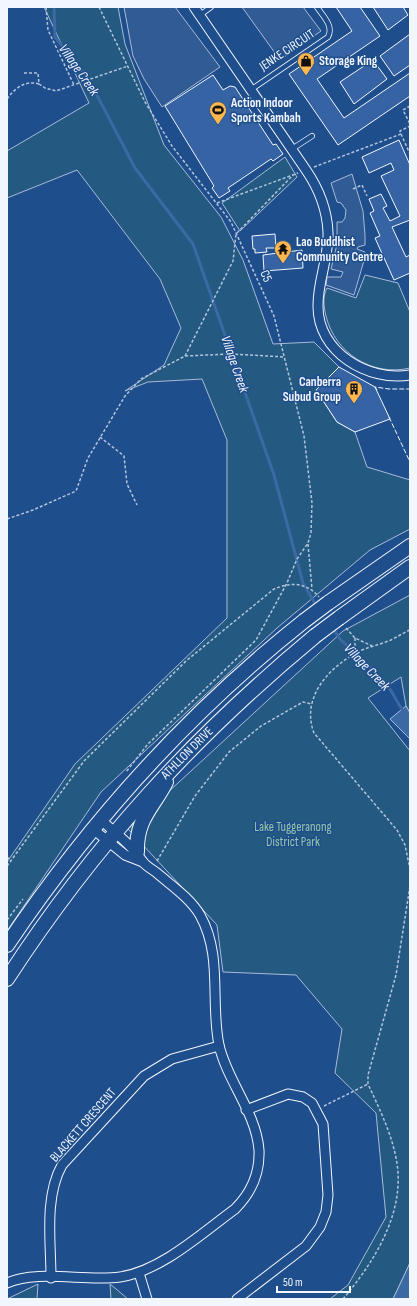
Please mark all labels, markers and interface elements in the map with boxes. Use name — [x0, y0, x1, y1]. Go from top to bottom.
street label: JENKE CIRCUIT — [255, 26, 318, 75]
water label: Village Creek — [55, 41, 103, 100]
shop icon: Storage King — [296, 51, 316, 76]
place label: Storage King — [319, 53, 378, 69]
place label: Action Indoor Sports Kambah — [230, 95, 301, 126]
sports icon: Action Indoor Sports Kambah — [208, 100, 228, 125]
place label: Lao Buddhist Community Centre — [296, 234, 384, 265]
temple icon: Lao Buddhist Community Centre — [273, 239, 293, 264]
street label: C5 — [256, 267, 276, 285]
water label: Village Creek — [217, 333, 253, 396]
place label: Canberra Subud Group — [283, 374, 341, 405]
building icon: Canberra Subud Group — [344, 379, 364, 404]
water label: Village Creek — [340, 640, 394, 695]
street label: ATHLLON DRIVE — [157, 723, 217, 783]
park label: Lake Tuggeranong District Park — [254, 819, 332, 850]
street label: BLACKETT CRESCENT — [46, 1085, 120, 1165]
scale bar — [277, 1268, 350, 1294]
text: 50 m — [283, 1275, 303, 1290]

